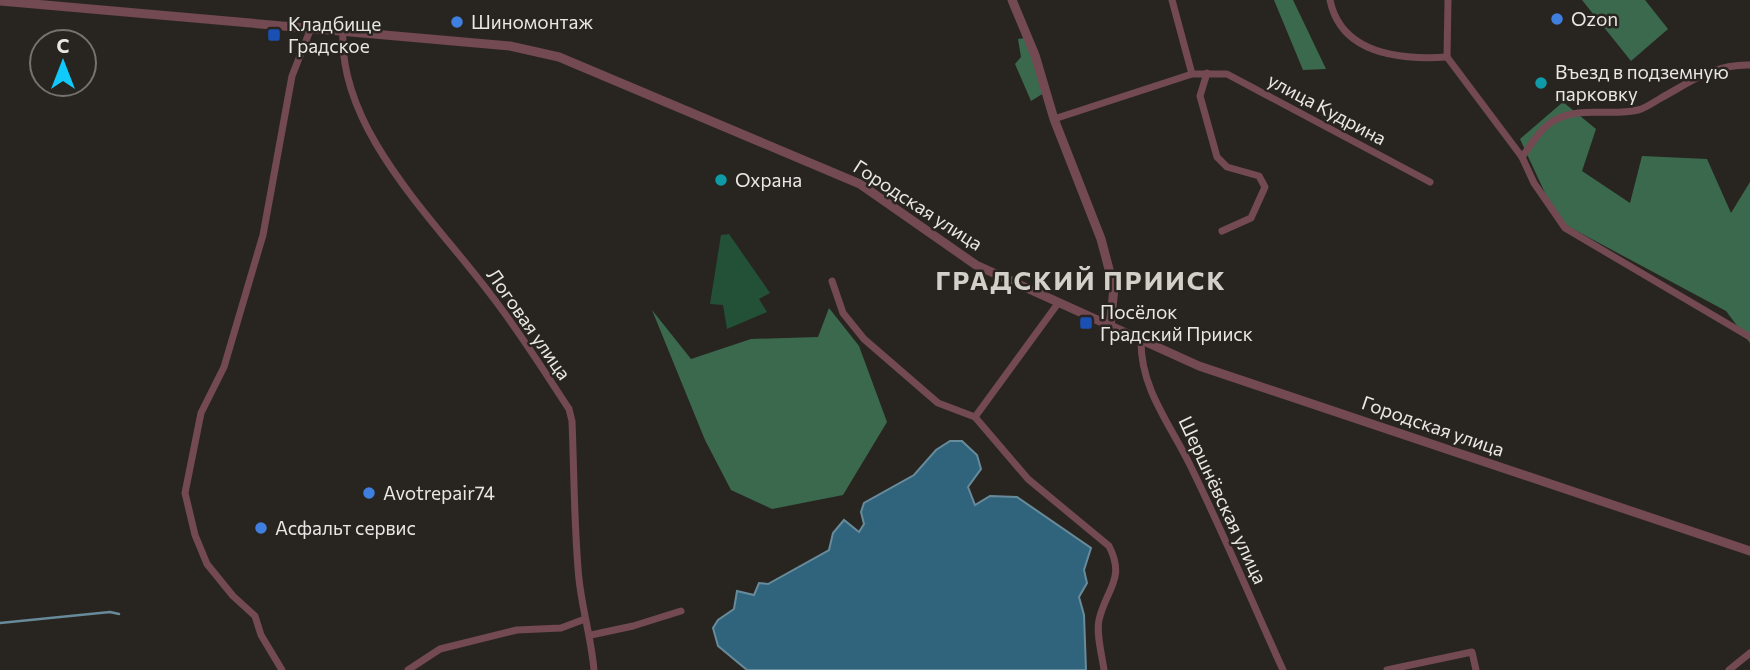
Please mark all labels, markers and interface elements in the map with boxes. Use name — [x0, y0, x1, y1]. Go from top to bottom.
place label: Ozon — [1571, 7, 1618, 30]
place label: Шиномонтаж — [471, 10, 593, 33]
marker: Ozon — [1549, 11, 1565, 27]
place label: Кладбище Градское — [288, 12, 381, 57]
marker: Шиномонтаж — [449, 14, 465, 30]
marker: Кладбище Градское — [266, 27, 282, 43]
north arrow — [28, 28, 98, 98]
text: С — [57, 34, 70, 57]
place label: Въезд в подземную парковку — [1555, 60, 1729, 105]
street label: улица Кудрина — [1264, 68, 1390, 149]
marker: Въезд в подземную парковку — [1533, 75, 1549, 91]
street label: Городская улица — [849, 154, 987, 255]
place label: Охрана — [735, 168, 802, 191]
marker: Охрана — [713, 172, 729, 188]
street label: Логовая улица — [483, 264, 576, 384]
district label: ГРАДСКИЙ ПРИИСК — [935, 264, 1227, 295]
place label: Посёлок Градский Прииск — [1100, 300, 1253, 345]
marker: Посёлок Градский Прииск — [1078, 315, 1094, 331]
street label: Городская улица — [1359, 390, 1507, 461]
street label: Шершнёвская улица — [1174, 412, 1272, 587]
place label: Avotrepair74 — [383, 481, 495, 504]
marker: Avotrepair74 — [361, 485, 377, 501]
place label: Асфальт сервис — [275, 516, 416, 539]
marker: Асфальт сервис — [253, 520, 269, 536]

